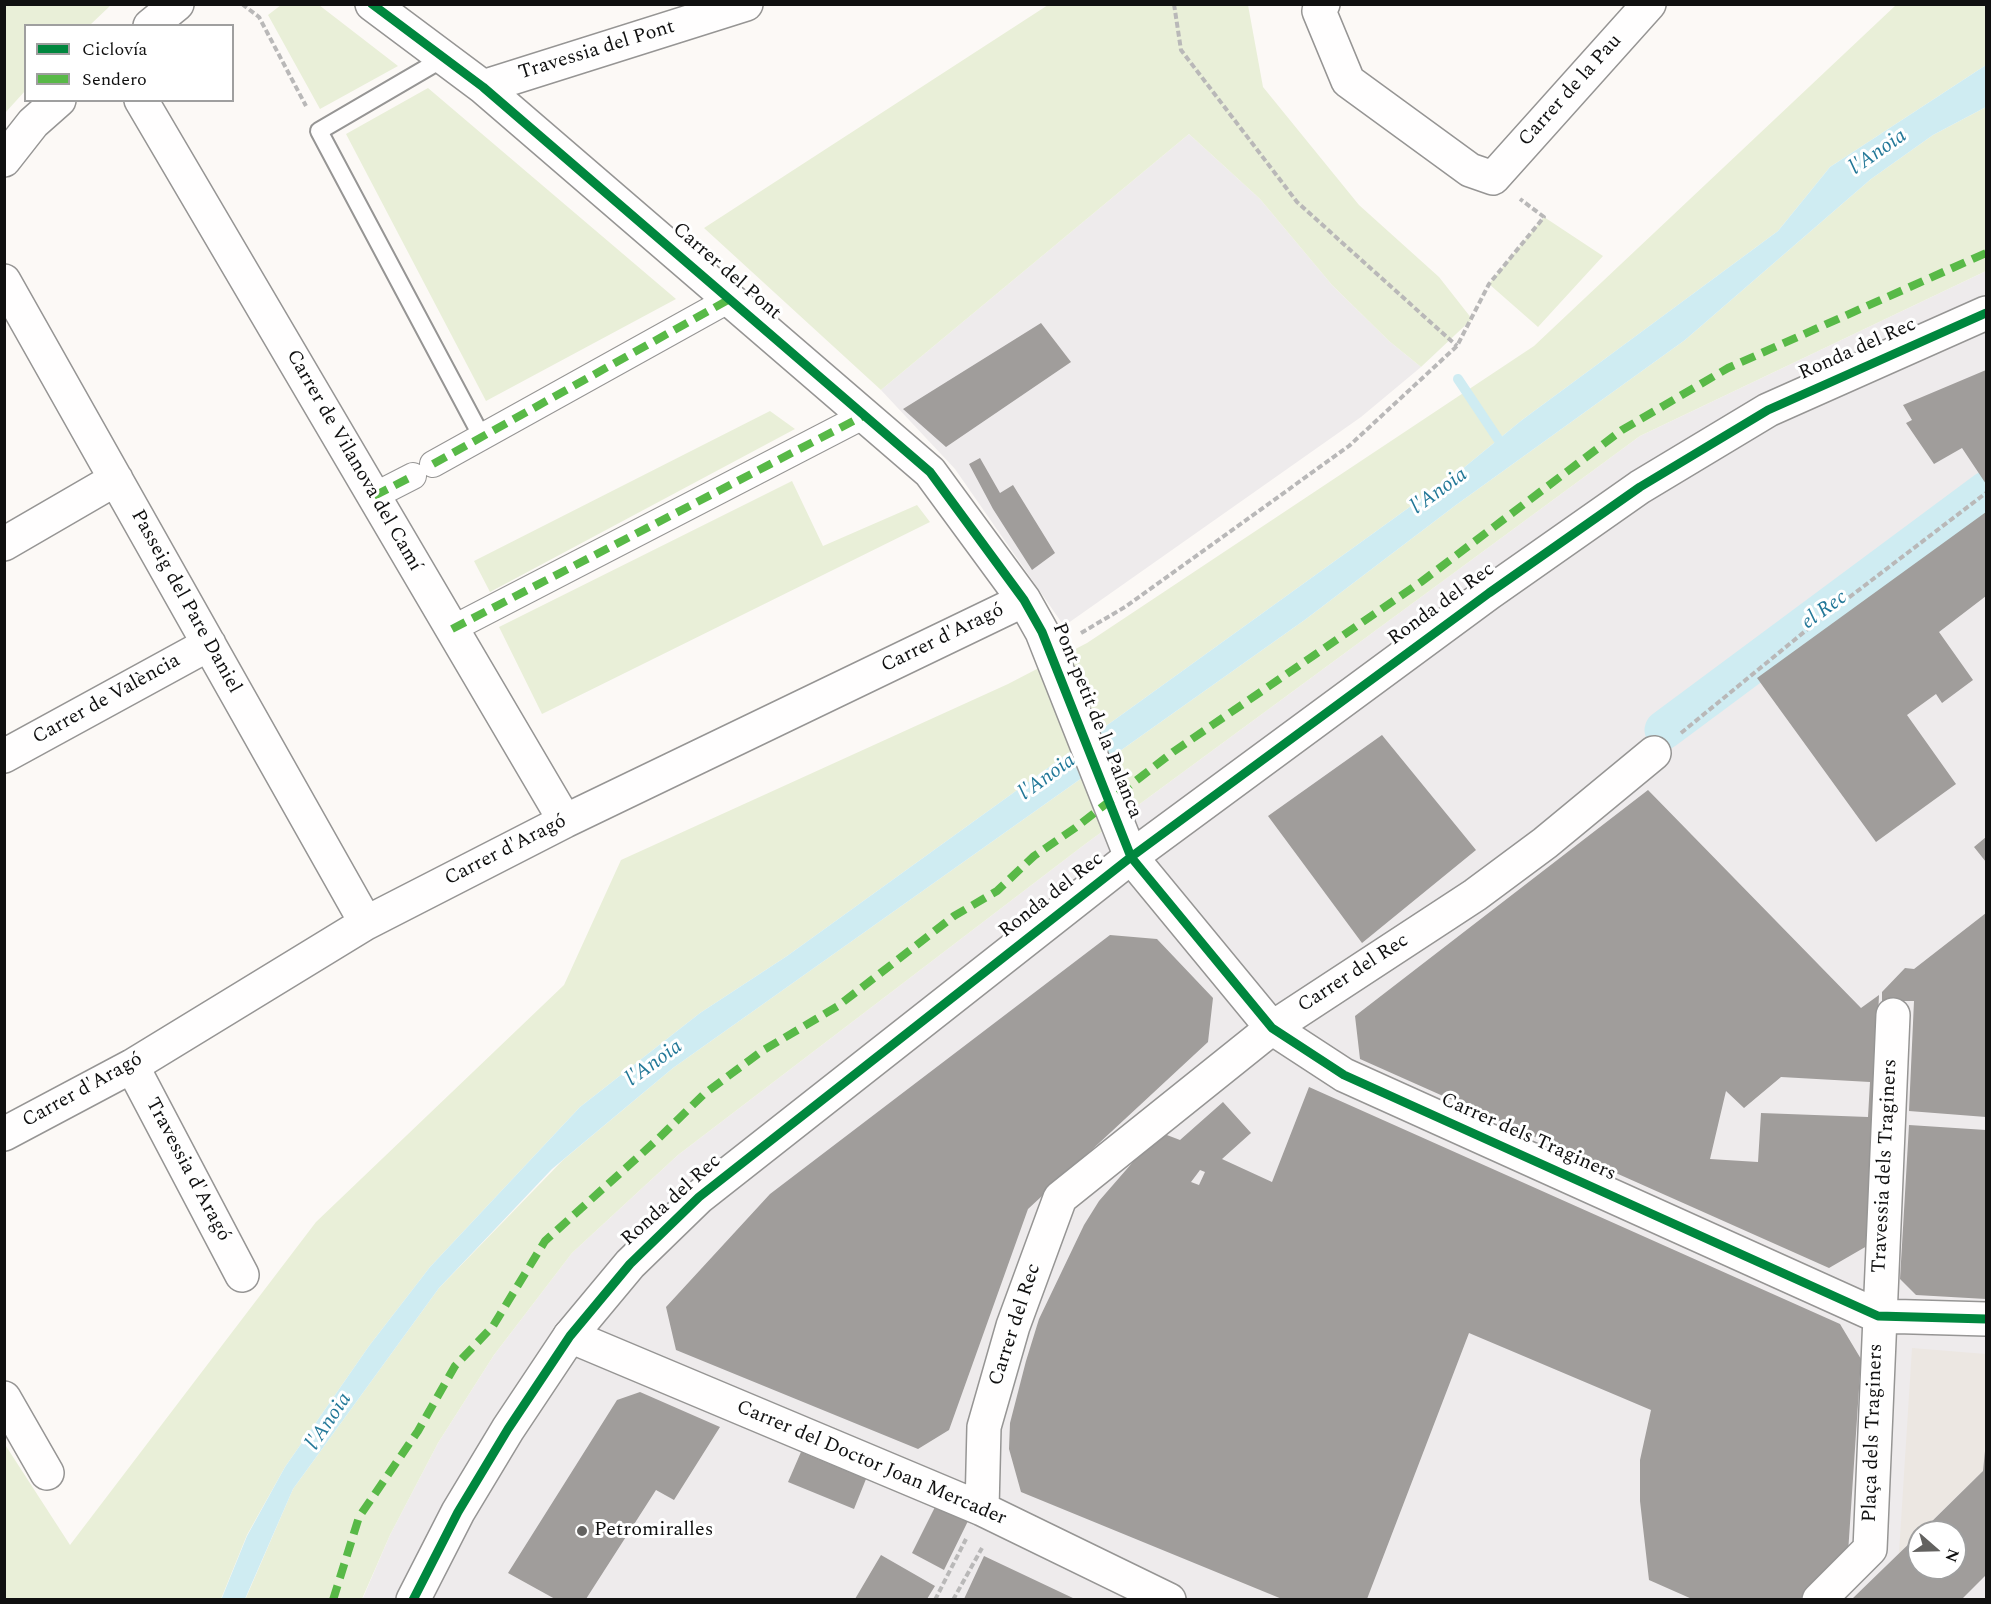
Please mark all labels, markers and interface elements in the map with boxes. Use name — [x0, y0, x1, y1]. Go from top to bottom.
street label: Travessia del Pont — [516, 16, 678, 86]
legend — [24, 24, 234, 102]
street label: Carrer de la Pau — [1514, 30, 1628, 152]
text: Ciclovía — [82, 36, 147, 63]
text: Sendero — [82, 66, 147, 93]
water label: l'Anoia — [1846, 124, 1912, 182]
street label: Carrer del Pont — [667, 218, 785, 326]
street label: Ronda del Rec — [1796, 313, 1920, 387]
street label: Carrer de Vilanova del Camí — [280, 346, 426, 576]
water label: l'Anoia — [1407, 463, 1473, 521]
street label: Passeig del Pare Daniel — [125, 506, 245, 698]
street label: Ronda del Rec — [1384, 558, 1500, 652]
water label: el Rec — [1797, 586, 1853, 636]
street label: Carrer d'Aragó — [878, 599, 1008, 679]
street label: Pont petit de la Palanca — [1046, 620, 1146, 822]
street label: Carrer de València — [29, 650, 185, 750]
water label: l'Anoia — [1015, 749, 1081, 807]
street label: Carrer d'Aragó — [441, 810, 571, 892]
street label: Ronda del Rec — [995, 848, 1109, 944]
street label: Carrer del Rec — [1294, 929, 1414, 1019]
water label: l'Anoia — [622, 1035, 688, 1093]
street label: Carrer d'Aragó — [19, 1048, 147, 1134]
street label: Travessia dels Traginers — [1868, 1058, 1904, 1274]
street label: Carrer dels Traginers — [1437, 1089, 1619, 1187]
street label: Travessia d'Aragó — [139, 1094, 235, 1246]
street label: Ronda del Rec — [617, 1150, 727, 1252]
street label: Carrer del Rec — [985, 1261, 1047, 1389]
street label: Plaça dels Traginers — [1859, 1343, 1889, 1523]
water label: l'Anoia — [302, 1389, 358, 1455]
street label: Carrer del Doctor Joan Mercader — [732, 1396, 1010, 1532]
place label: Petromiralles — [594, 1519, 713, 1543]
north arrow — [1907, 1520, 1967, 1580]
marker: Petromiralles — [575, 1524, 589, 1538]
text: N — [1939, 1545, 1966, 1566]

